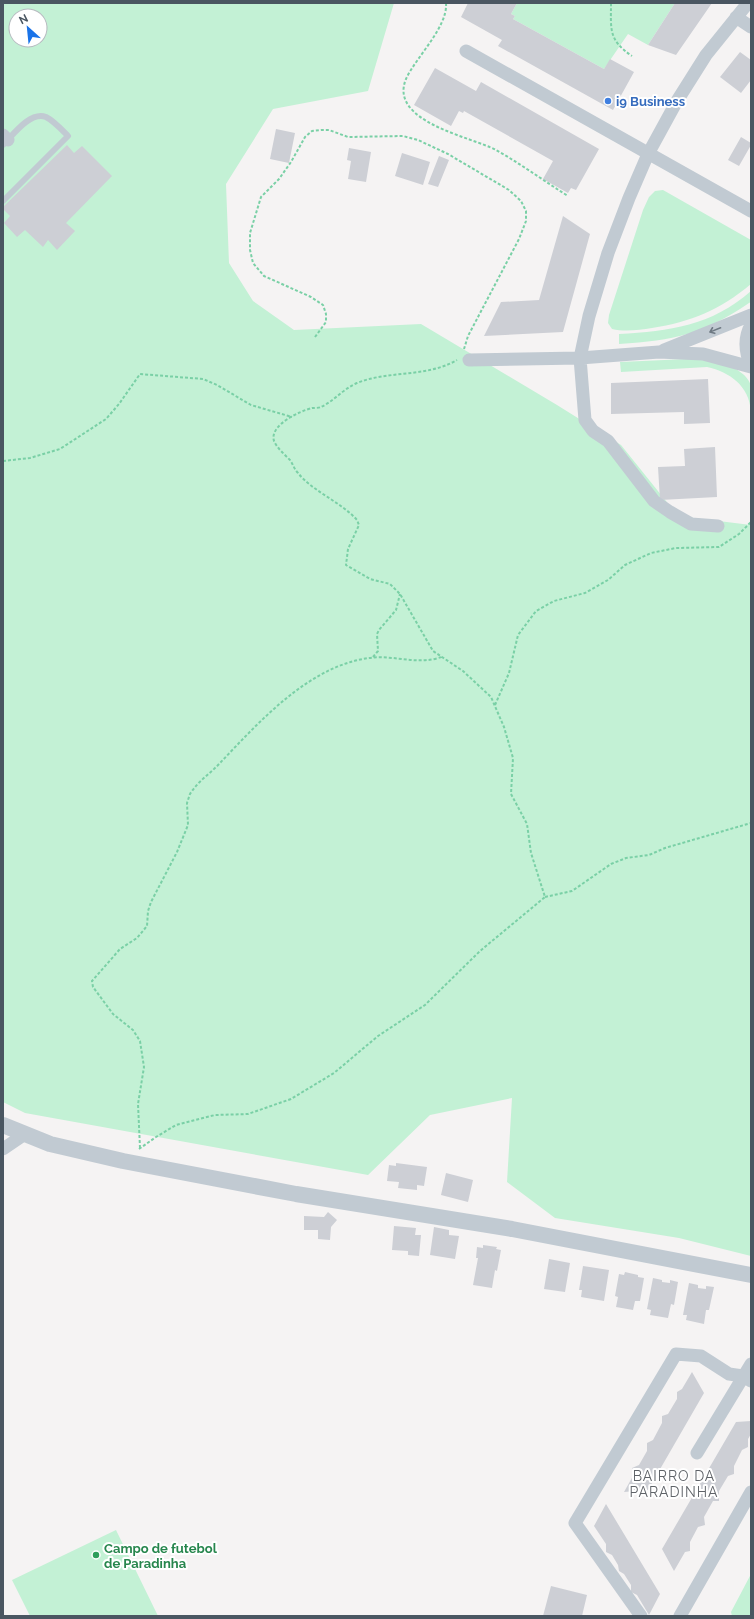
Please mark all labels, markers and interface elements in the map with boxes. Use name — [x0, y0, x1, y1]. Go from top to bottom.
north arrow — [8, 8, 48, 48]
text: N — [17, 12, 30, 27]
place label: i9 Business — [616, 94, 686, 109]
marker: i9 Business — [603, 96, 613, 106]
one-way arrow — [709, 326, 721, 334]
district label: BAIRRO DA PARADINHA — [629, 1468, 719, 1500]
place label: Campo de futebol de Paradinha — [104, 1541, 218, 1571]
marker: Campo de futebol de Paradinha — [91, 1550, 101, 1560]

